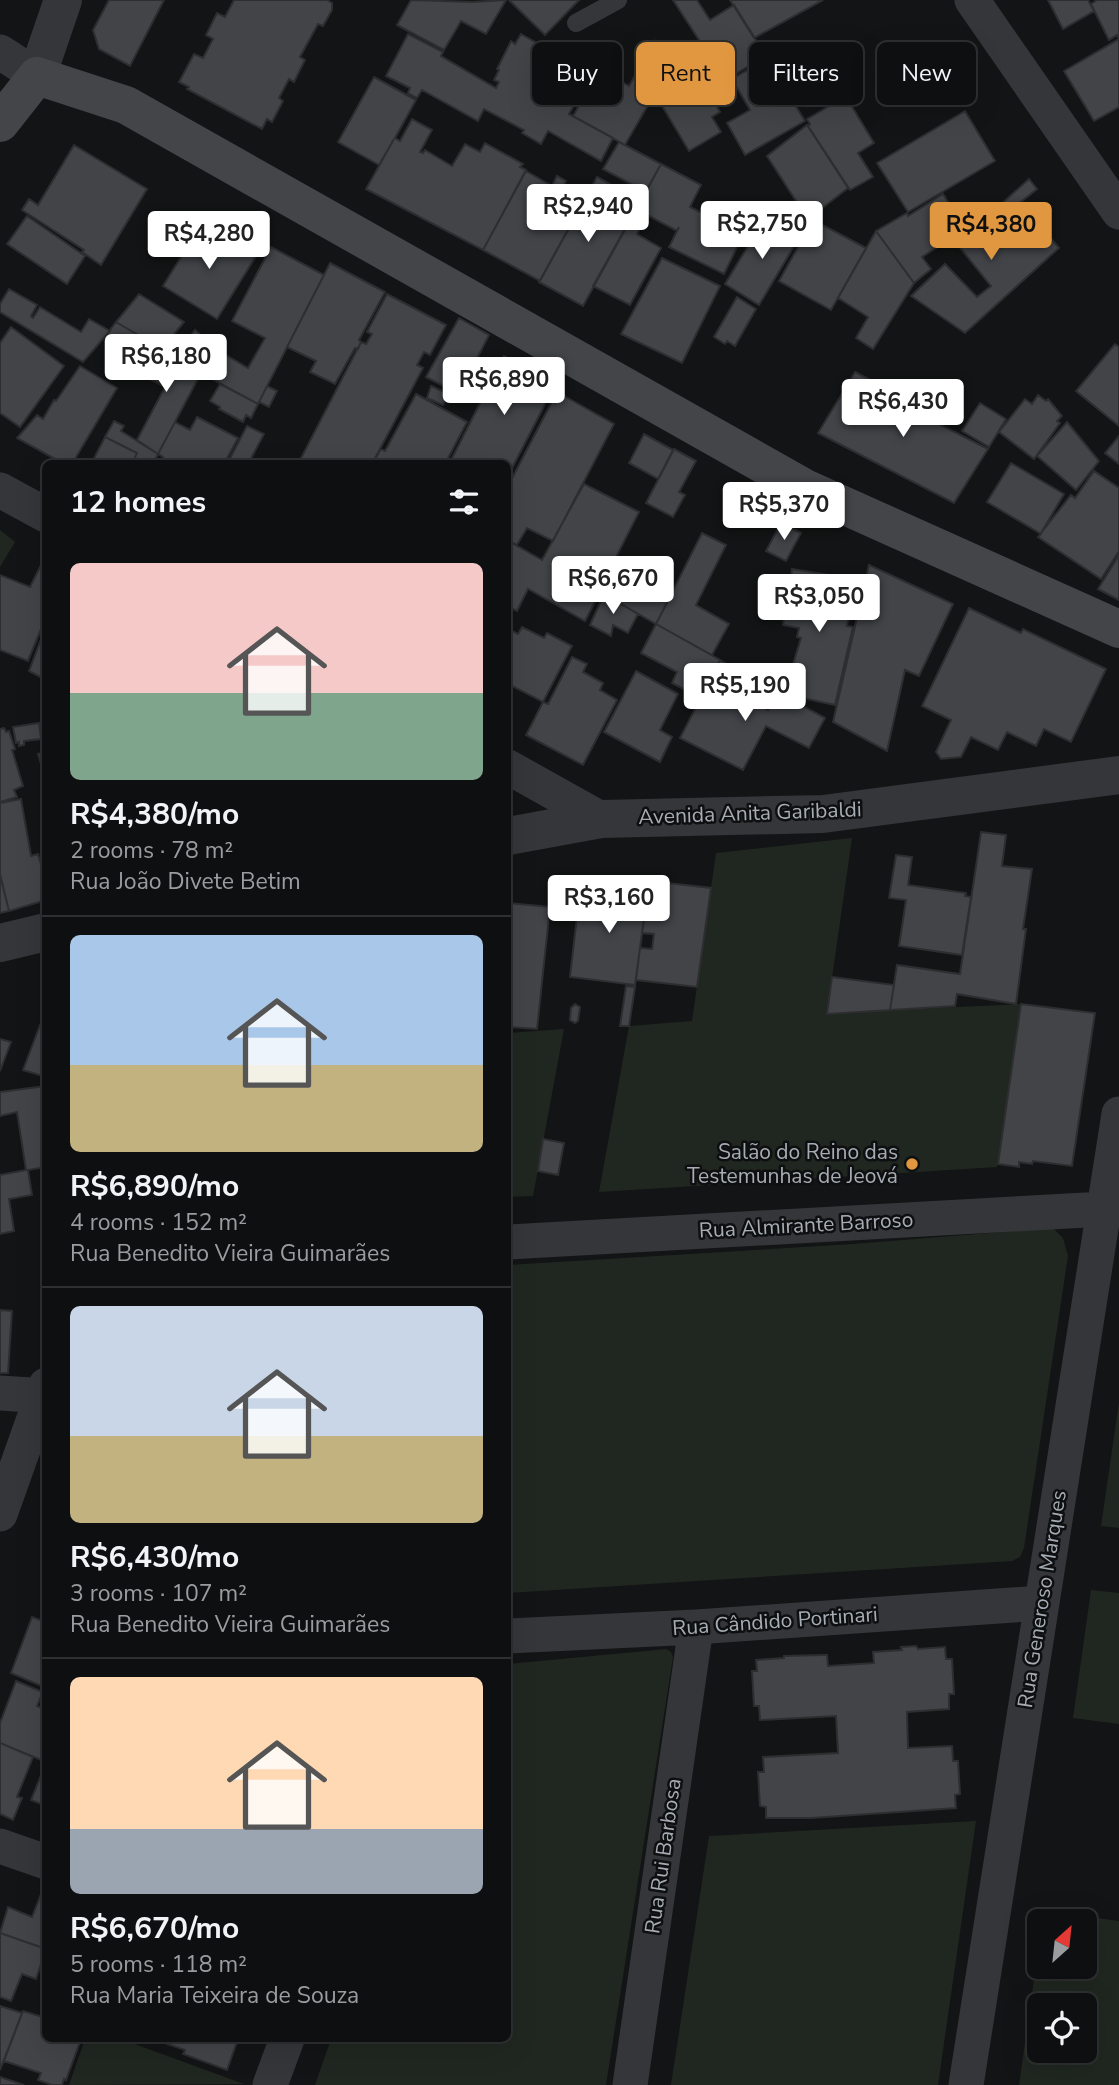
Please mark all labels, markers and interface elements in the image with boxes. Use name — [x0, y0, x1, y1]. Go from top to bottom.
chip: Buy — [532, 42, 622, 105]
chip: Rent — [636, 42, 735, 105]
chip: Filters — [749, 42, 863, 105]
chip: New — [877, 42, 976, 105]
pin: R$2,940 — [523, 184, 653, 244]
text: R$2,940 — [543, 191, 633, 222]
pin: R$2,750 — [697, 202, 827, 261]
pin: R$4,380 — [926, 202, 1056, 262]
text: R$2,750 — [717, 208, 807, 239]
text: R$4,380 — [946, 209, 1036, 240]
pin: R$4,280 — [144, 212, 274, 271]
text: R$4,280 — [164, 218, 254, 249]
pin: R$6,180 — [101, 334, 231, 394]
text: R$6,180 — [121, 341, 211, 372]
pin: R$6,890 — [439, 358, 569, 417]
text: R$6,890 — [459, 364, 549, 395]
pin: R$6,430 — [838, 380, 968, 439]
text: R$6,430 — [858, 386, 948, 417]
text: 12 homes — [70, 482, 206, 523]
pin: R$5,370 — [719, 482, 849, 542]
icon: filters — [445, 483, 483, 521]
text: R$5,370 — [739, 489, 829, 520]
pin: R$6,670 — [548, 556, 678, 616]
text: R$6,670 — [568, 563, 658, 594]
pin: R$3,050 — [754, 574, 884, 634]
text: R$3,050 — [774, 581, 864, 612]
icon: home — [214, 608, 340, 734]
pin: R$5,190 — [680, 664, 810, 723]
text: R$5,190 — [700, 670, 790, 701]
text: R$4,380/mo — [70, 794, 239, 835]
street label: Avenida Anita Garibaldi — [638, 795, 862, 831]
text: 2 rooms · 78 m² — [70, 835, 233, 866]
text: Rua João Divete Betim — [70, 866, 301, 897]
pin: R$3,160 — [544, 876, 674, 935]
text: R$3,160 — [564, 882, 654, 913]
icon: home — [214, 980, 340, 1106]
place label: Salão do Reino das Testemunhas de Jeová — [687, 1138, 898, 1190]
marker: Salão do Reino das Testemunhas de Jeová — [904, 1156, 920, 1172]
text: R$6,890/mo — [70, 1166, 239, 1207]
street label: Rua Almirante Barroso — [698, 1205, 914, 1245]
text: 4 rooms · 152 m² — [70, 1207, 247, 1238]
text: Rua Benedito Vieira Guimarães — [70, 1238, 390, 1269]
icon: home — [214, 1351, 340, 1477]
street label: Rua Generoso Marques — [1011, 1488, 1073, 1710]
text: R$6,430/mo — [70, 1537, 239, 1578]
text: 3 rooms · 107 m² — [70, 1578, 247, 1609]
street label: Rua Cândido Portinari — [671, 1600, 879, 1642]
text: Rua Benedito Vieira Guimarães — [70, 1609, 390, 1640]
icon: home — [214, 1722, 340, 1848]
street label: Rua Rui Barbosa — [638, 1777, 688, 1935]
text: R$6,670/mo — [70, 1908, 239, 1949]
north arrow — [1027, 1909, 1097, 1979]
map controls — [1027, 1909, 1097, 2063]
text: 5 rooms · 118 m² — [70, 1949, 247, 1980]
text: Rua Maria Teixeira de Souza — [70, 1980, 359, 2011]
button: locate — [1027, 1993, 1097, 2063]

